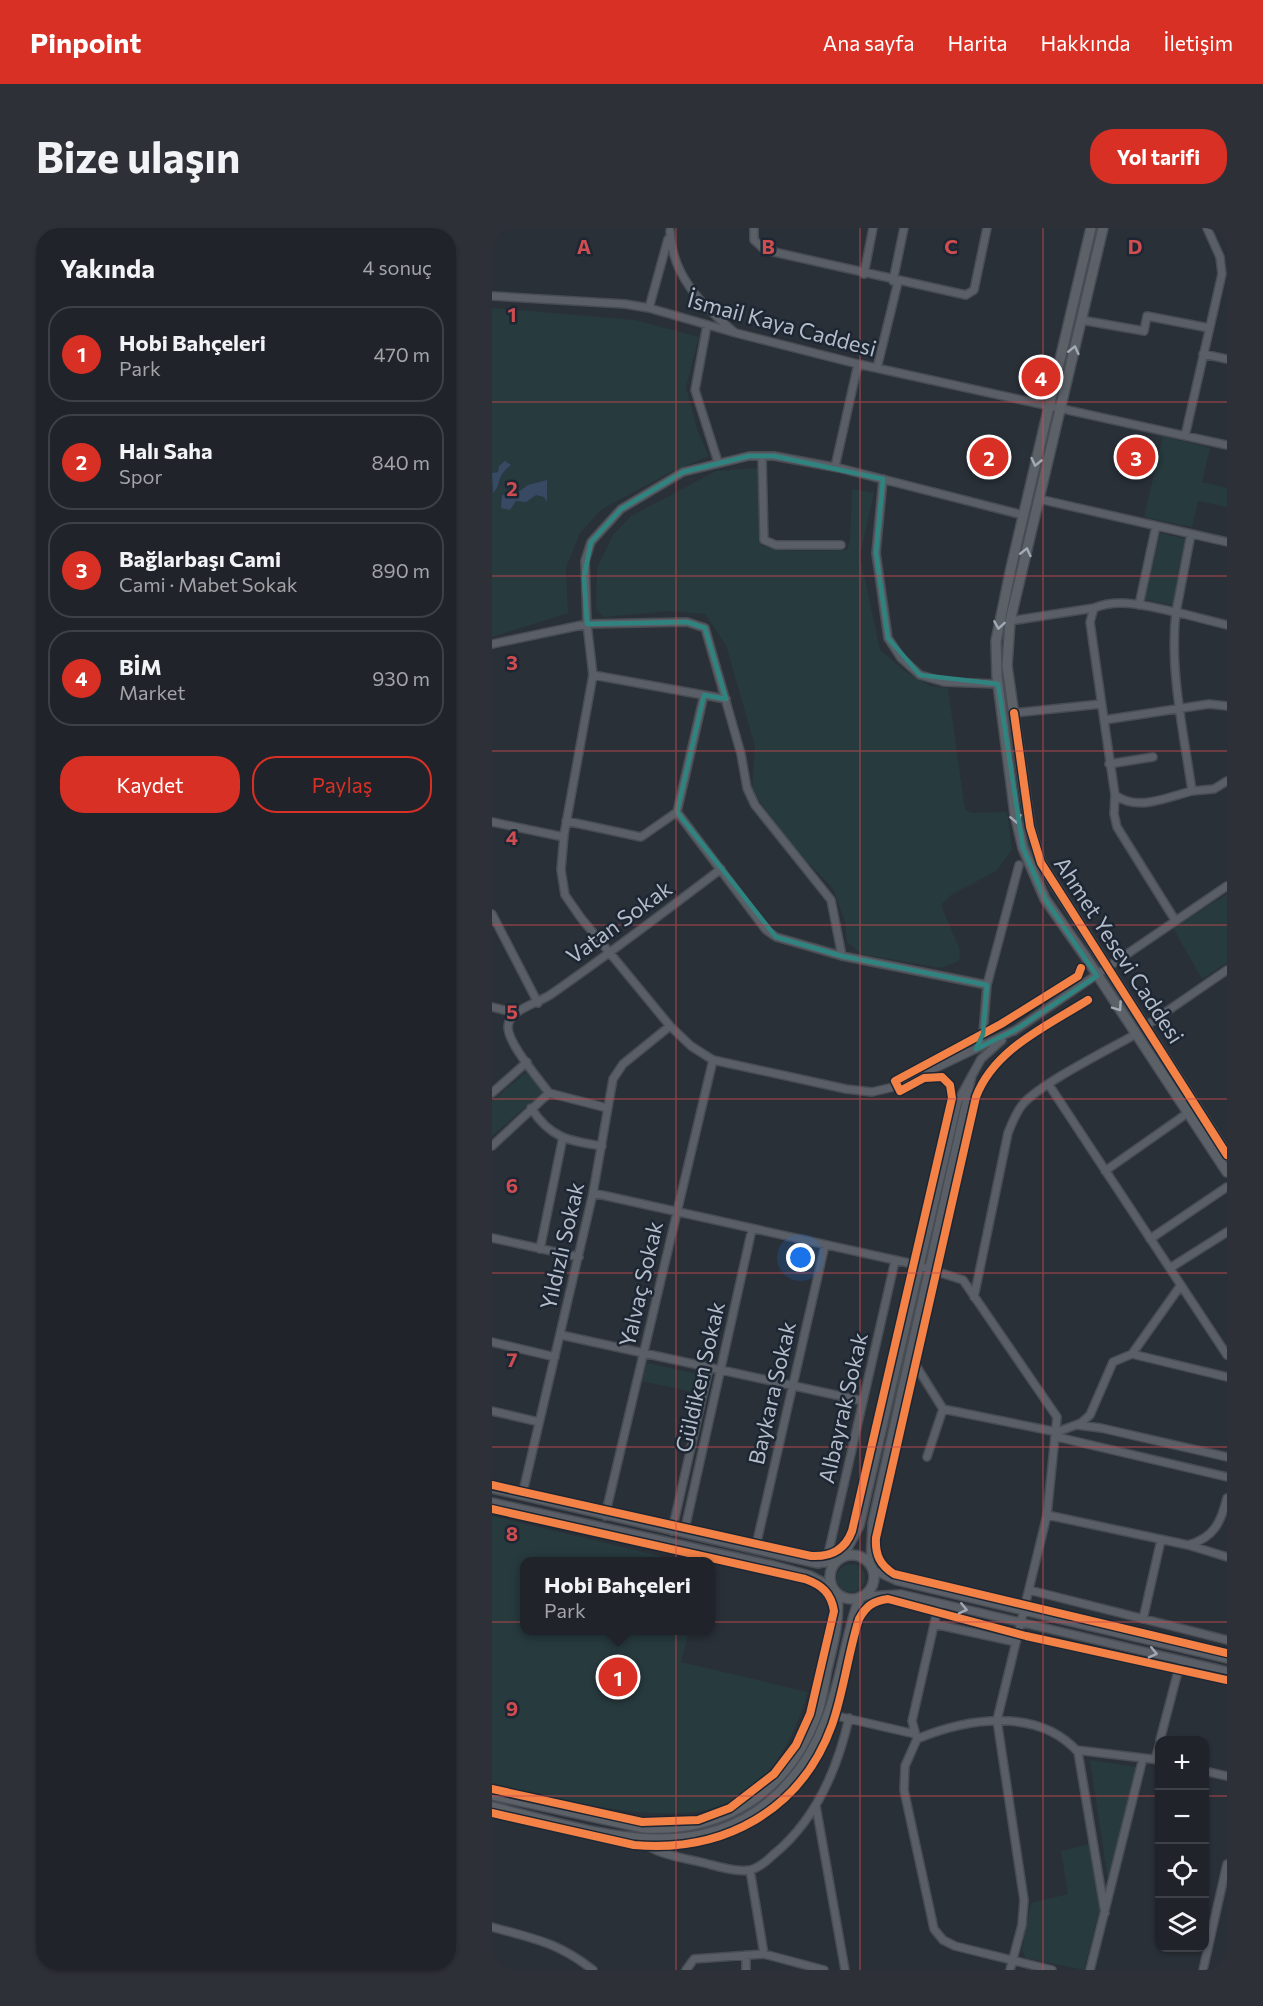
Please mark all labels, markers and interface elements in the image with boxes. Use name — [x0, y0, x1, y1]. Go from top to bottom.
text: Pinpoint — [30, 25, 141, 59]
text: Ana sayfa — [823, 30, 914, 55]
text: Harita — [947, 30, 1008, 55]
text: Hakkında — [1041, 30, 1131, 55]
text: İletişim — [1164, 30, 1233, 55]
button: Yol tarifi — [1090, 129, 1227, 184]
text: Bize ulaşın — [36, 130, 240, 182]
text: A — [577, 234, 591, 258]
text: B — [761, 234, 775, 258]
text: C — [944, 234, 958, 258]
text: D — [1128, 234, 1142, 258]
text: Yakında — [60, 252, 155, 283]
text: 4 sonuç — [363, 255, 432, 279]
street label: İsmail Kaya Caddesi — [685, 285, 880, 362]
text: 1 — [507, 302, 517, 326]
text: Hobi Bahçeleri — [119, 329, 266, 356]
text: 1 — [77, 342, 86, 366]
text: 470 m — [374, 342, 430, 366]
one-way arrow — [1067, 345, 1080, 355]
pin: 4 — [1022, 354, 1060, 400]
text: Park — [119, 356, 161, 380]
pin: 2 — [970, 434, 1008, 480]
pin: 3 — [1116, 434, 1156, 480]
text: Halı Saha — [119, 437, 213, 464]
text: 2 — [76, 450, 87, 474]
text: 840 m — [372, 450, 430, 474]
one-way arrow — [1030, 457, 1043, 467]
text: Spor — [119, 464, 163, 488]
text: 2 — [506, 476, 518, 500]
text: Bağlarbaşı Cami — [119, 545, 281, 572]
one-way arrow — [1019, 548, 1032, 558]
text: 3 — [76, 558, 87, 582]
text: 890 m — [371, 558, 430, 582]
text: Cami · Mabet Sokak — [119, 572, 298, 596]
one-way arrow — [993, 620, 1006, 630]
text: 3 — [506, 650, 518, 674]
text: BİM — [119, 653, 162, 680]
text: 4 — [75, 666, 88, 690]
text: 930 m — [372, 666, 430, 690]
text: Market — [119, 680, 185, 704]
button: Kaydet — [60, 756, 240, 813]
button: Paylaş — [252, 756, 432, 813]
one-way arrow — [1009, 813, 1022, 823]
text: 4 — [506, 825, 518, 849]
street label: Ahmet Yesevi Caddesi — [1049, 851, 1190, 1048]
street label: Vatan Sokak — [561, 874, 677, 969]
text: 5 — [506, 999, 518, 1023]
one-way arrow — [1110, 1001, 1121, 1012]
text: 6 — [506, 1173, 518, 1197]
street label: Yıldızlı Sokak — [534, 1179, 589, 1312]
street label: Yalvaç Sokak — [613, 1218, 668, 1349]
your location — [786, 1243, 815, 1272]
street label: Güldiken Sokak — [669, 1299, 730, 1455]
street label: Baykara Sokak — [742, 1319, 801, 1467]
street label: Albayrak Sokak — [812, 1330, 873, 1486]
text: 7 — [507, 1347, 518, 1371]
text: 8 — [506, 1521, 518, 1545]
popup — [520, 1557, 715, 1635]
text: Hobi Bahçeleri — [544, 1571, 691, 1598]
text: Park — [544, 1598, 586, 1622]
one-way arrow — [957, 1601, 967, 1614]
one-way arrow — [1147, 1646, 1157, 1659]
pin: 1 — [598, 1654, 638, 1700]
text: 9 — [506, 1696, 518, 1720]
map controls — [1155, 1736, 1209, 1952]
button: + — [1155, 1736, 1209, 1790]
button: − — [1155, 1790, 1209, 1844]
button: locate — [1155, 1844, 1209, 1898]
button: layers — [1155, 1898, 1209, 1952]

